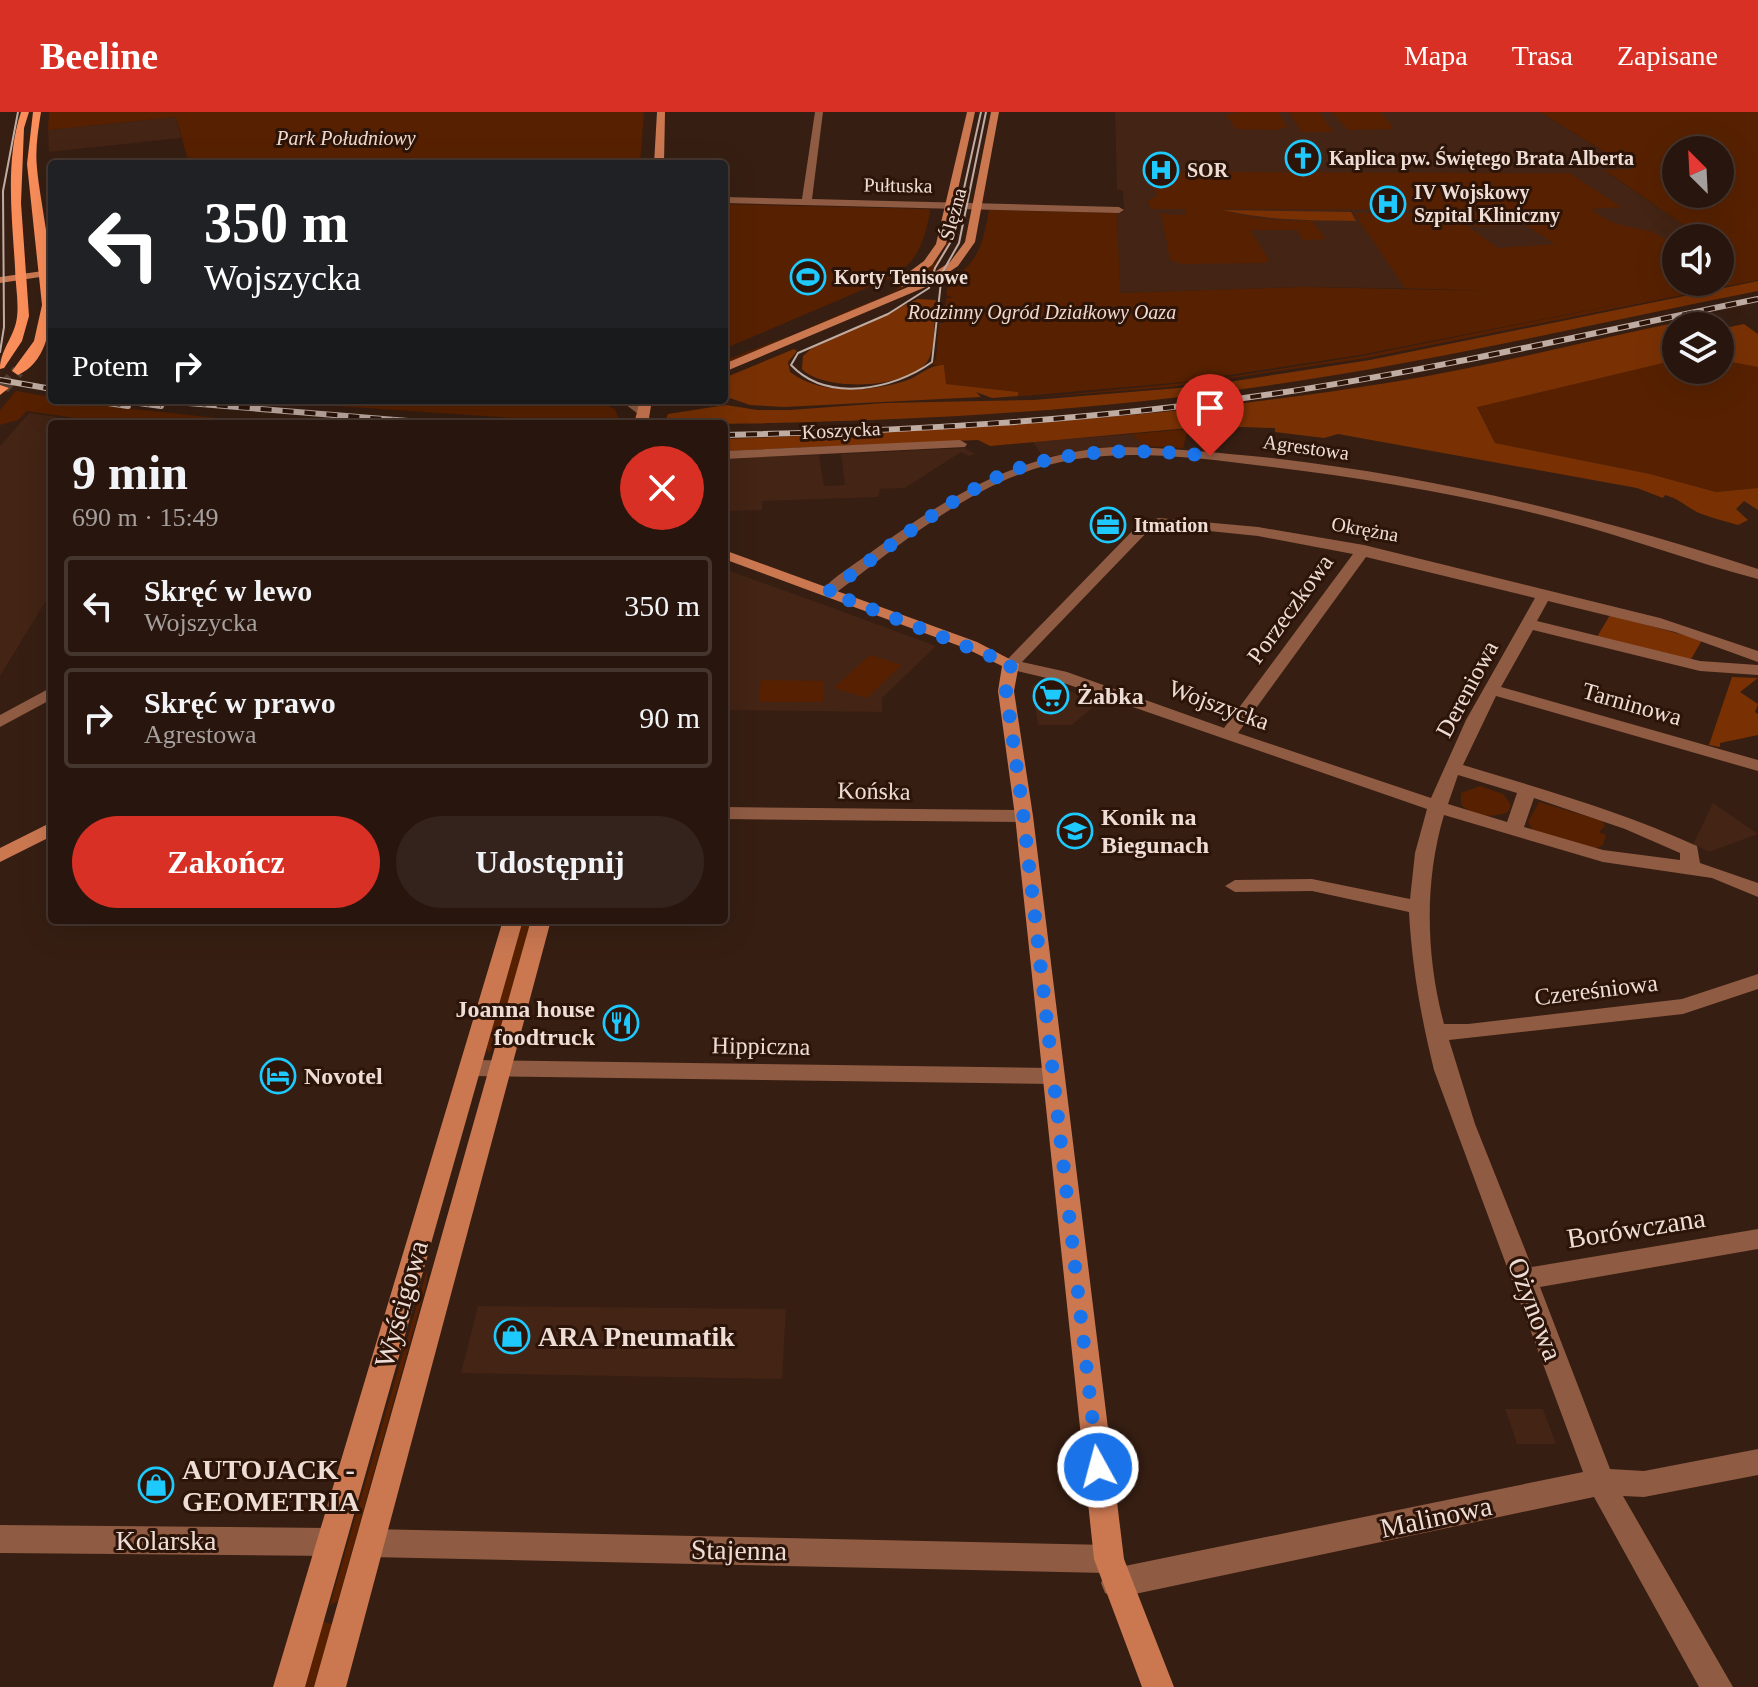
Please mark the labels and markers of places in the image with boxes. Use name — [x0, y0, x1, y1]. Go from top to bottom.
church icon: Kaplica pw. Świętego Brata Alberta — [1284, 139, 1322, 177]
place label: Kaplica pw. Świętego Brata Alberta — [1329, 146, 1634, 170]
hospital icon: SOR — [1142, 151, 1180, 189]
place label: SOR — [1187, 159, 1229, 181]
place label: IV Wojskowy Szpital Kliniczny — [1414, 181, 1560, 227]
hospital icon: IV Wojskowy Szpital Kliniczny — [1369, 185, 1407, 223]
sports icon: Korty Tenisowe — [789, 258, 827, 296]
place label: Korty Tenisowe — [834, 266, 968, 289]
pin — [1176, 374, 1244, 456]
office icon: Itmation — [1089, 506, 1127, 544]
place label: Itmation — [1134, 514, 1208, 536]
supermarket icon: Żabka — [1032, 677, 1070, 715]
place label: Żabka — [1077, 683, 1144, 709]
place label: Konik na Biegunach — [1101, 804, 1209, 858]
school or university icon: Konik na Biegunach — [1056, 812, 1094, 850]
place label: Joanna house foodtruck — [456, 996, 596, 1050]
restaurant icon: Joanna house foodtruck — [602, 1004, 640, 1042]
hotel icon: Novotel — [259, 1057, 297, 1095]
place label: Novotel — [304, 1063, 383, 1089]
shop icon: ARA Pneumatik — [493, 1317, 531, 1355]
place label: ARA Pneumatik — [538, 1321, 735, 1352]
place label: AUTOJACK - GEOMETRIA — [182, 1454, 360, 1517]
shop icon: AUTOJACK - GEOMETRIA — [137, 1466, 175, 1504]

